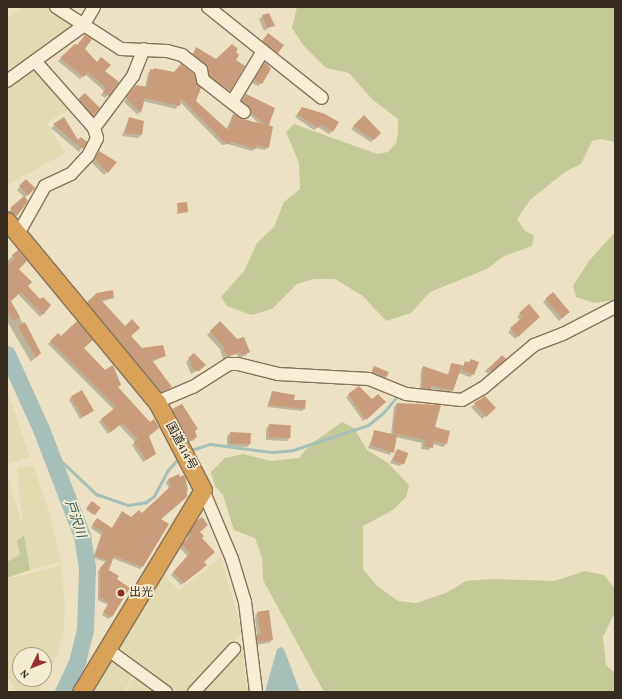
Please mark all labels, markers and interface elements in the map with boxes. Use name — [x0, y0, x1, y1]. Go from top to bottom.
street label: 国道414号 — [162, 420, 200, 472]
water label: 戸沢川 — [61, 498, 89, 540]
place label: 出光 — [129, 586, 153, 600]
marker: 出光 — [116, 588, 126, 598]
north arrow — [12, 647, 52, 687]
text: N — [17, 668, 31, 681]

